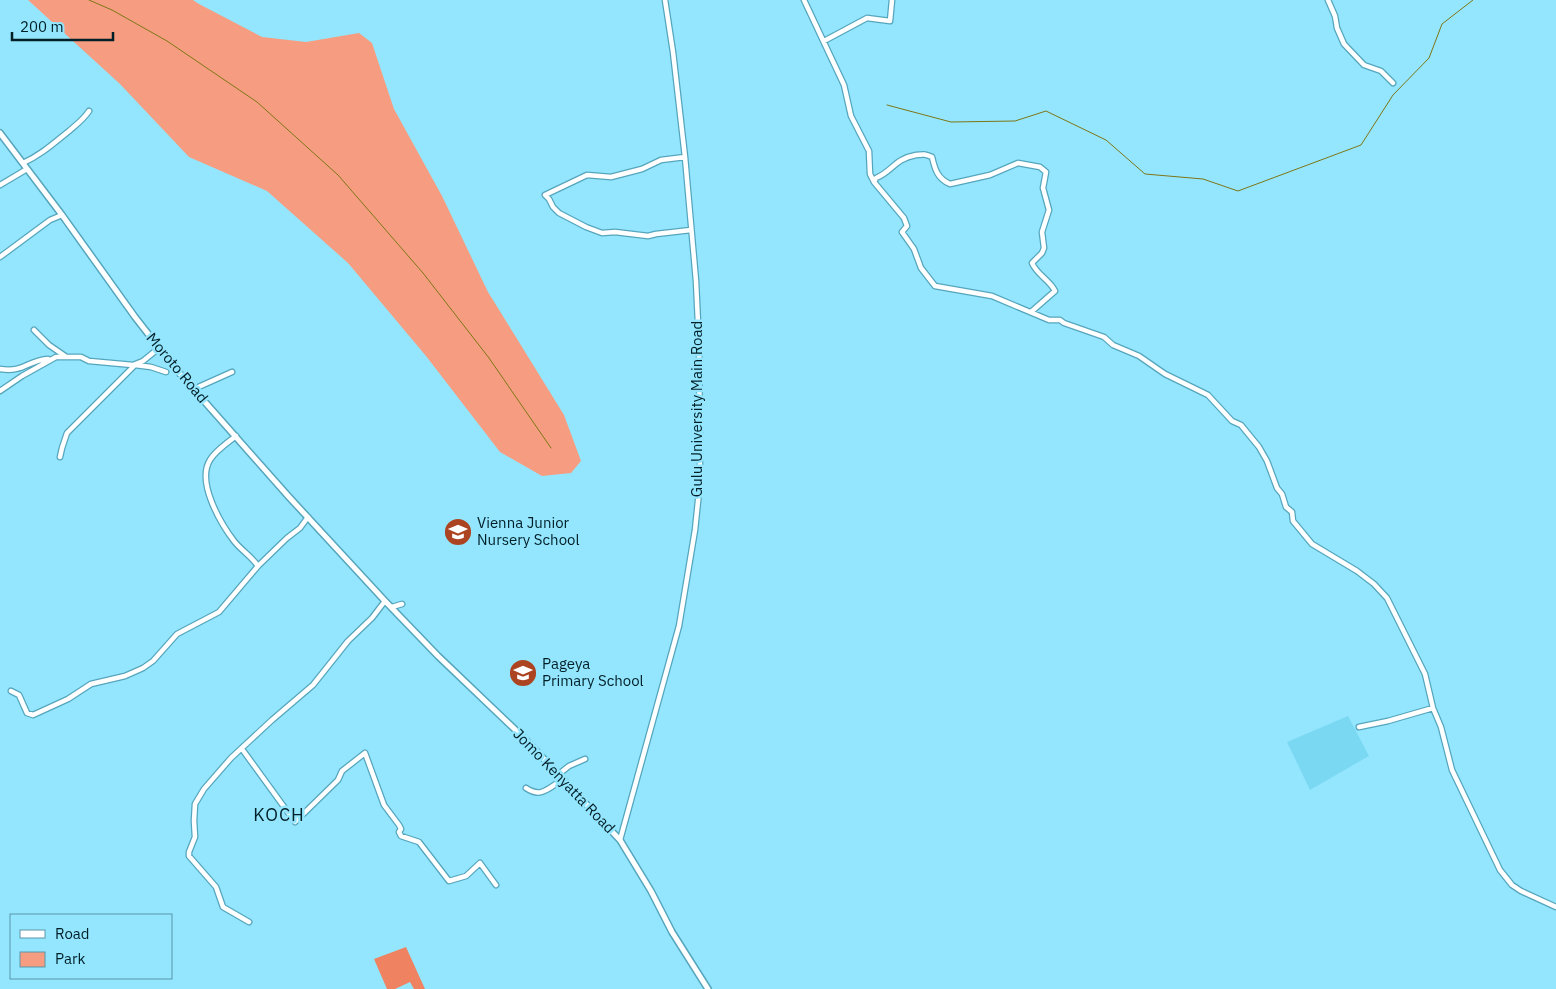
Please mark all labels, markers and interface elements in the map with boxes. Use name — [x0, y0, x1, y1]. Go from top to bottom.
scale bar — [12, 10, 114, 42]
text: 200 m — [20, 17, 64, 36]
street label: Gulu University Main Road — [687, 321, 706, 497]
street label: Moroto Road — [142, 329, 212, 407]
place label: Vienna Junior Nursery School — [477, 513, 580, 549]
school or university icon: Vienna Junior Nursery School — [443, 517, 473, 547]
place label: Pageya Primary School — [542, 654, 644, 690]
school or university icon: Pageya Primary School — [508, 658, 538, 688]
street label: Jomo Kenyatta Road — [509, 724, 619, 837]
district label: KOCH — [253, 803, 305, 826]
legend — [10, 914, 172, 979]
text: Road — [55, 924, 90, 943]
text: Park — [55, 949, 85, 968]

